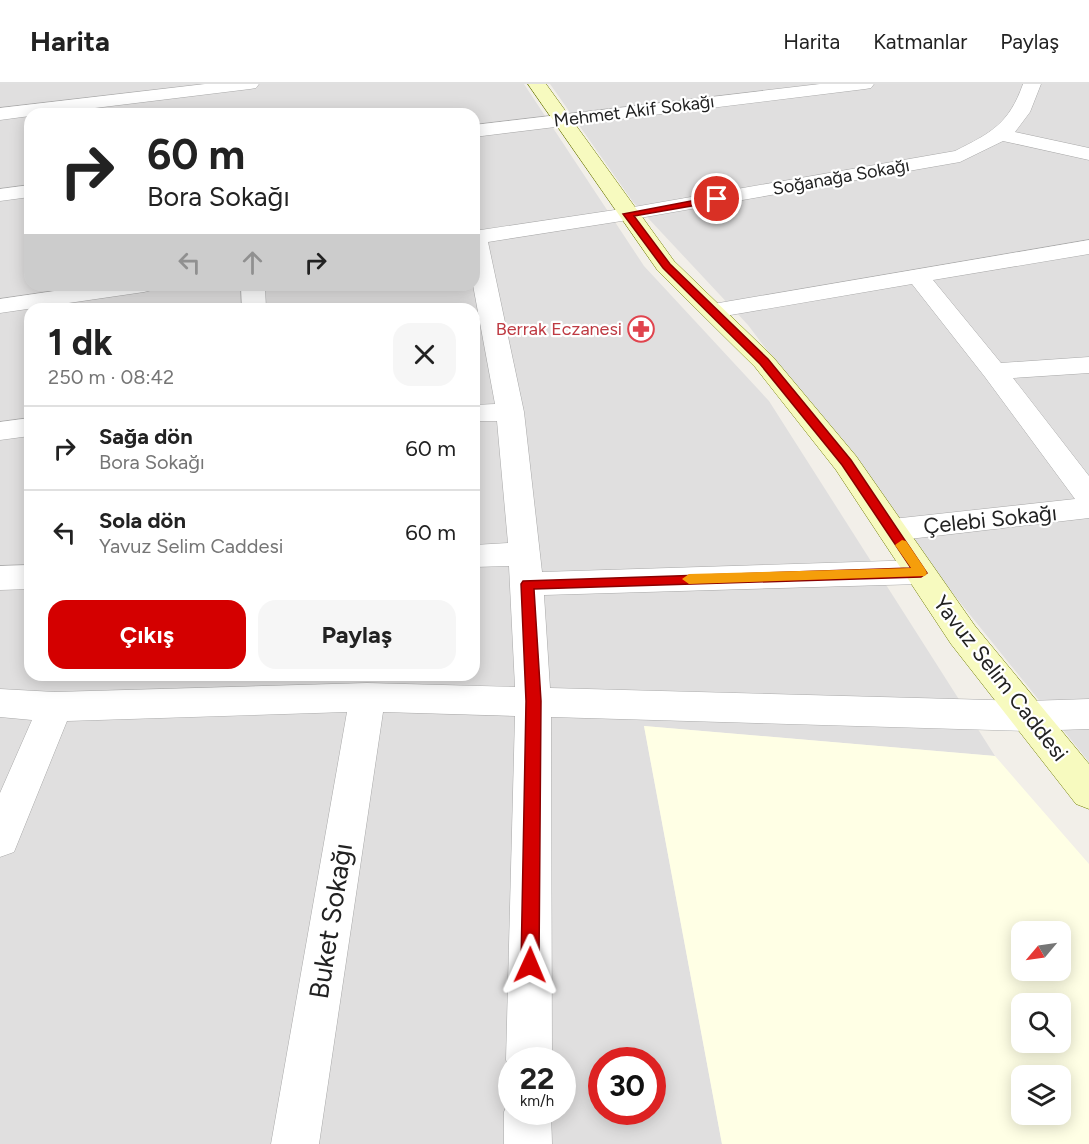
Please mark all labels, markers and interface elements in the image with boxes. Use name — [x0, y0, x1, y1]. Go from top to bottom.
text: Harita — [30, 24, 110, 58]
text: Harita — [783, 29, 840, 54]
text: Katmanlar — [873, 29, 967, 54]
text: Paylaş — [1000, 29, 1059, 54]
street label: Mehmet Akif Sokağı — [552, 90, 716, 132]
text: 60 m — [147, 129, 245, 180]
icon: right — [48, 132, 126, 210]
street label: Soğanağa Sokağı — [771, 154, 911, 200]
pin — [691, 173, 742, 224]
text: Bora Sokağı — [147, 180, 290, 213]
icon: arrive — [700, 182, 733, 215]
icon: left — [173, 246, 206, 279]
icon: ahead — [236, 246, 269, 279]
icon: right — [299, 246, 332, 279]
pharmacy icon: Berrak Eczanesi — [626, 314, 656, 344]
place label: Berrak Eczanesi — [496, 318, 622, 340]
text: 1 dk — [48, 321, 113, 364]
button: close — [393, 323, 456, 386]
text: 250 m · 08:42 — [48, 365, 174, 389]
text: Sağa dön — [99, 423, 193, 450]
icon: right — [48, 432, 81, 465]
text: 60 m — [405, 435, 456, 462]
text: Bora Sokağı — [99, 450, 205, 474]
street label: Çelebi Sokağı — [922, 499, 1058, 540]
text: Sola dön — [99, 507, 186, 534]
icon: left — [48, 516, 81, 549]
text: 60 m — [405, 519, 456, 546]
text: Yavuz Selim Caddesi — [99, 534, 283, 558]
street label: Yavuz Selim Caddesi — [928, 590, 1074, 767]
button: Çıkış — [48, 600, 246, 669]
button: Paylaş — [258, 600, 456, 669]
street label: Buket Sokağı — [302, 841, 359, 1001]
north arrow — [1011, 921, 1071, 981]
map controls — [1011, 921, 1071, 1125]
position arrow — [498, 933, 562, 997]
button: search — [1011, 993, 1071, 1053]
speed limit sign: 30 — [588, 1047, 666, 1125]
text: 22 — [520, 1060, 554, 1097]
button: layers — [1011, 1065, 1071, 1125]
text: km/h — [520, 1092, 554, 1110]

